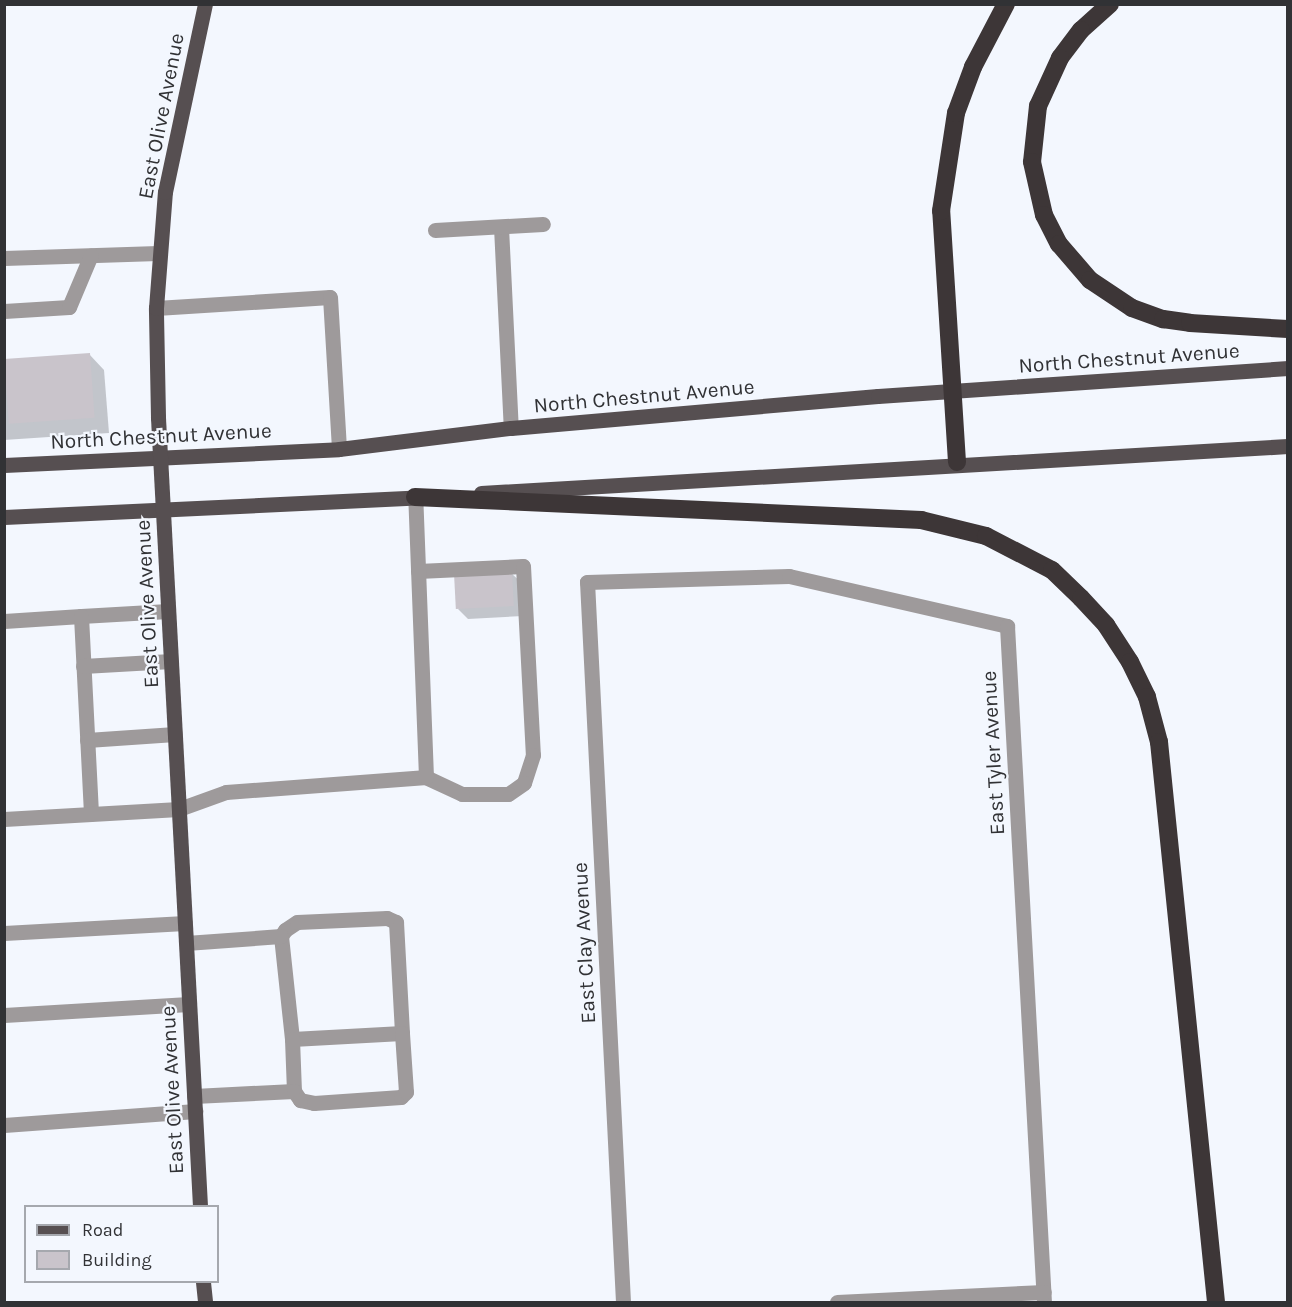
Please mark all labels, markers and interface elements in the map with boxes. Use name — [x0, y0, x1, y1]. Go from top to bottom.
street label: East Olive Avenue — [133, 31, 189, 201]
street label: North Chestnut Avenue — [1018, 338, 1240, 378]
street label: North Chestnut Avenue — [533, 374, 755, 418]
street label: North Chestnut Avenue — [50, 418, 272, 454]
street label: East Olive Avenue — [130, 519, 164, 689]
street label: East Tyler Avenue — [976, 670, 1010, 836]
street label: East Clay Avenue — [567, 862, 601, 1024]
street label: East Olive Avenue — [155, 1005, 189, 1175]
legend — [24, 1205, 219, 1283]
text: Road — [82, 1219, 123, 1241]
text: Building — [82, 1249, 152, 1271]

